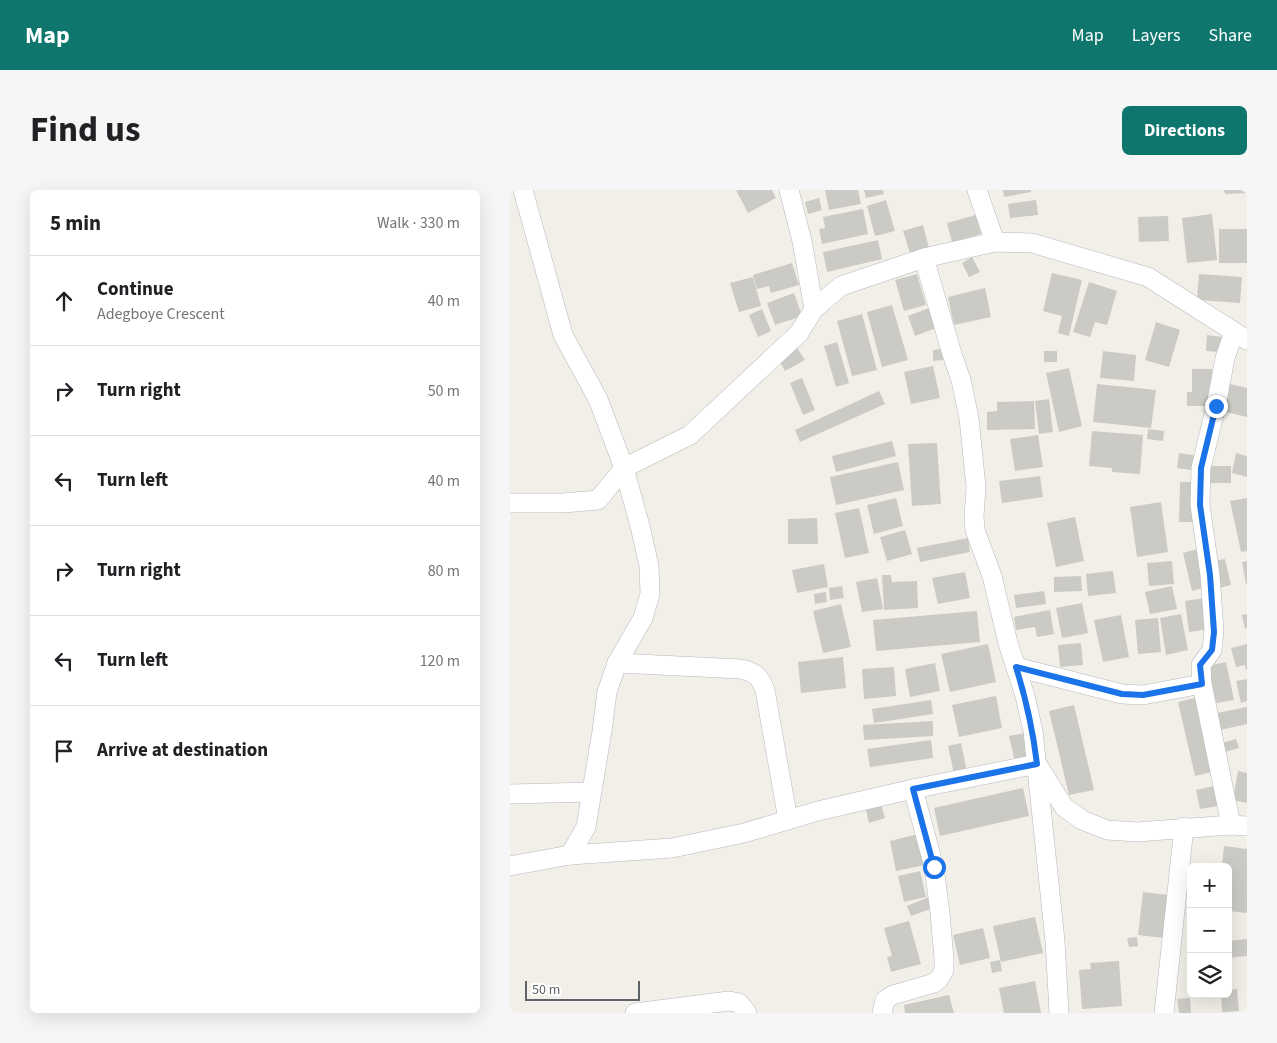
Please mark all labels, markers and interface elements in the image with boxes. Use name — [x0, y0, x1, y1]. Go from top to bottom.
text: Map — [25, 18, 70, 53]
text: Map — [1072, 23, 1104, 48]
text: Layers — [1132, 23, 1181, 48]
text: Share — [1209, 23, 1252, 48]
text: Find us — [30, 105, 140, 155]
button: Directions — [1122, 106, 1247, 155]
text: 5 min — [50, 208, 101, 238]
text: Walk · 330 m — [377, 212, 460, 234]
text: Continue — [97, 276, 174, 303]
icon: ahead — [50, 287, 78, 315]
text: 40 m — [428, 290, 460, 312]
text: Adegboye Crescent — [97, 303, 225, 325]
icon: right — [50, 377, 78, 405]
text: Turn right — [97, 377, 181, 404]
text: 50 m — [428, 380, 460, 402]
route end — [1205, 395, 1228, 418]
icon: left — [50, 467, 78, 495]
text: Turn left — [97, 467, 168, 494]
text: 40 m — [428, 470, 460, 492]
icon: right — [50, 557, 78, 585]
text: Turn right — [97, 557, 181, 584]
text: 80 m — [428, 560, 460, 582]
icon: left — [50, 647, 78, 675]
text: Turn left — [97, 647, 168, 674]
text: 120 m — [420, 650, 460, 672]
icon: arrive — [50, 737, 78, 765]
text: Arrive at destination — [97, 737, 268, 764]
route start — [923, 856, 946, 879]
map controls — [1187, 863, 1232, 998]
button: + — [1187, 863, 1232, 908]
button: − — [1187, 908, 1232, 953]
button: layers — [1187, 953, 1232, 998]
scale bar — [525, 978, 640, 1001]
text: 50 m — [532, 980, 560, 1000]

